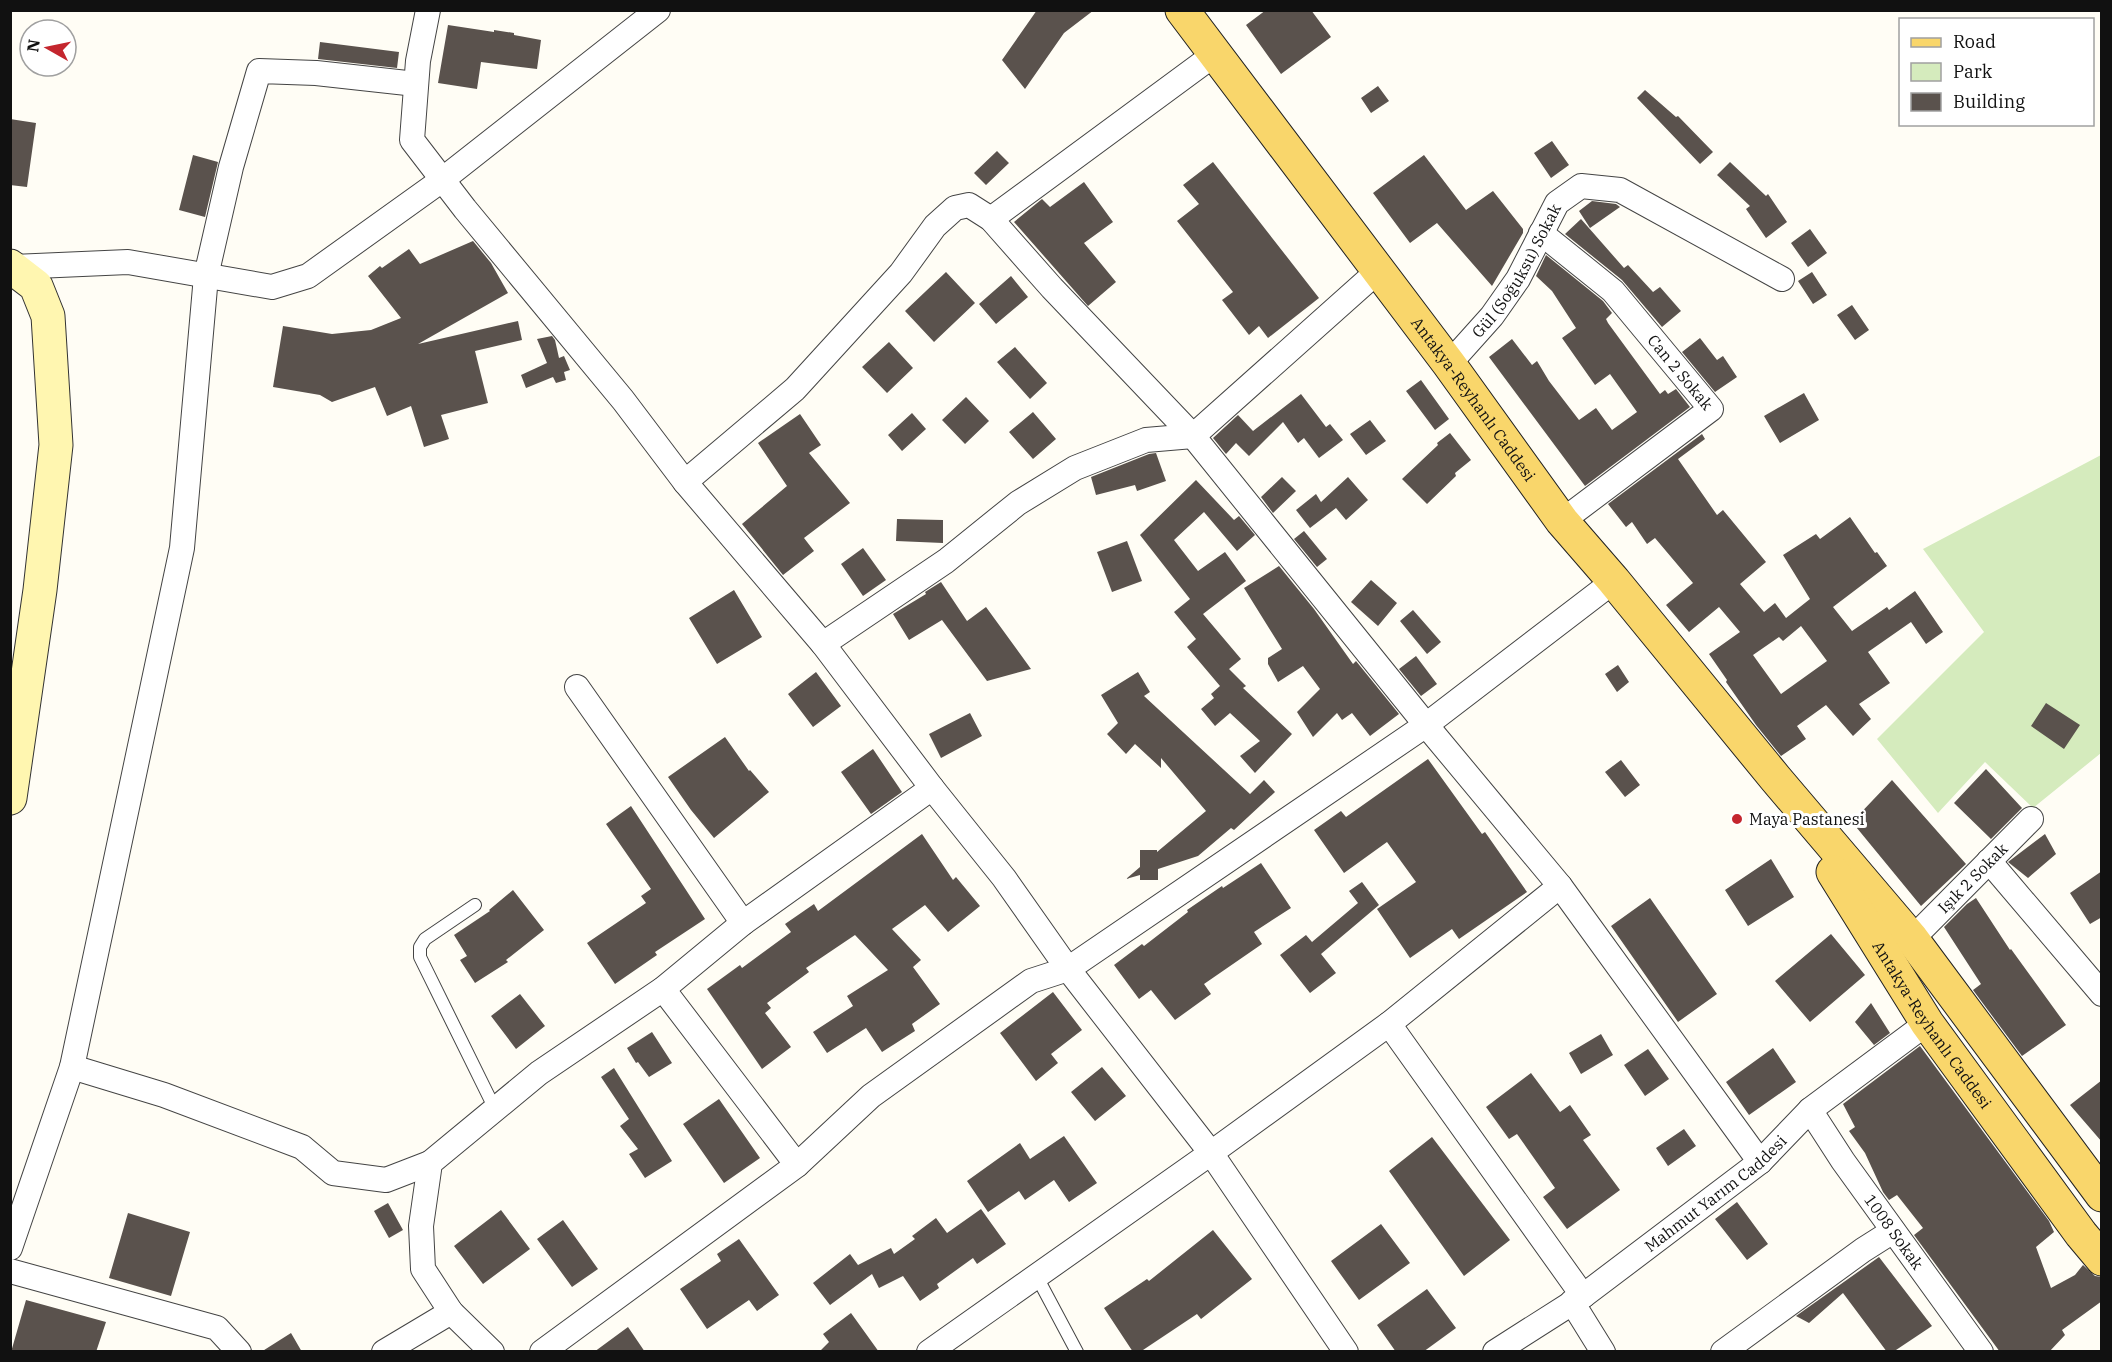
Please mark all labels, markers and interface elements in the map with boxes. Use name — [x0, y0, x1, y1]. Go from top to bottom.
north arrow — [18, 18, 78, 78]
legend — [1899, 18, 2094, 126]
text: Road — [1953, 30, 1996, 53]
text: N — [22, 38, 44, 53]
text: Park — [1953, 60, 1993, 83]
text: Building — [1953, 90, 2025, 113]
street label: Gül (Soğuksu) Sokak — [1467, 200, 1565, 342]
street label: Antakya-Reyhanlı Caddesi — [1407, 313, 1540, 485]
street label: Can 2 Sokak — [1643, 330, 1718, 415]
place label: Maya Pastanesi — [1749, 809, 1865, 829]
marker: Maya Pastanesi — [1730, 812, 1744, 826]
street label: Işık 2 Sokak — [1934, 838, 2012, 917]
street label: Antakya-Reyhanlı Caddesi — [1868, 937, 1996, 1112]
street label: Mahmut Yarım Caddesi — [1641, 1131, 1791, 1256]
street label: 1008 Sokak — [1860, 1190, 1928, 1274]

